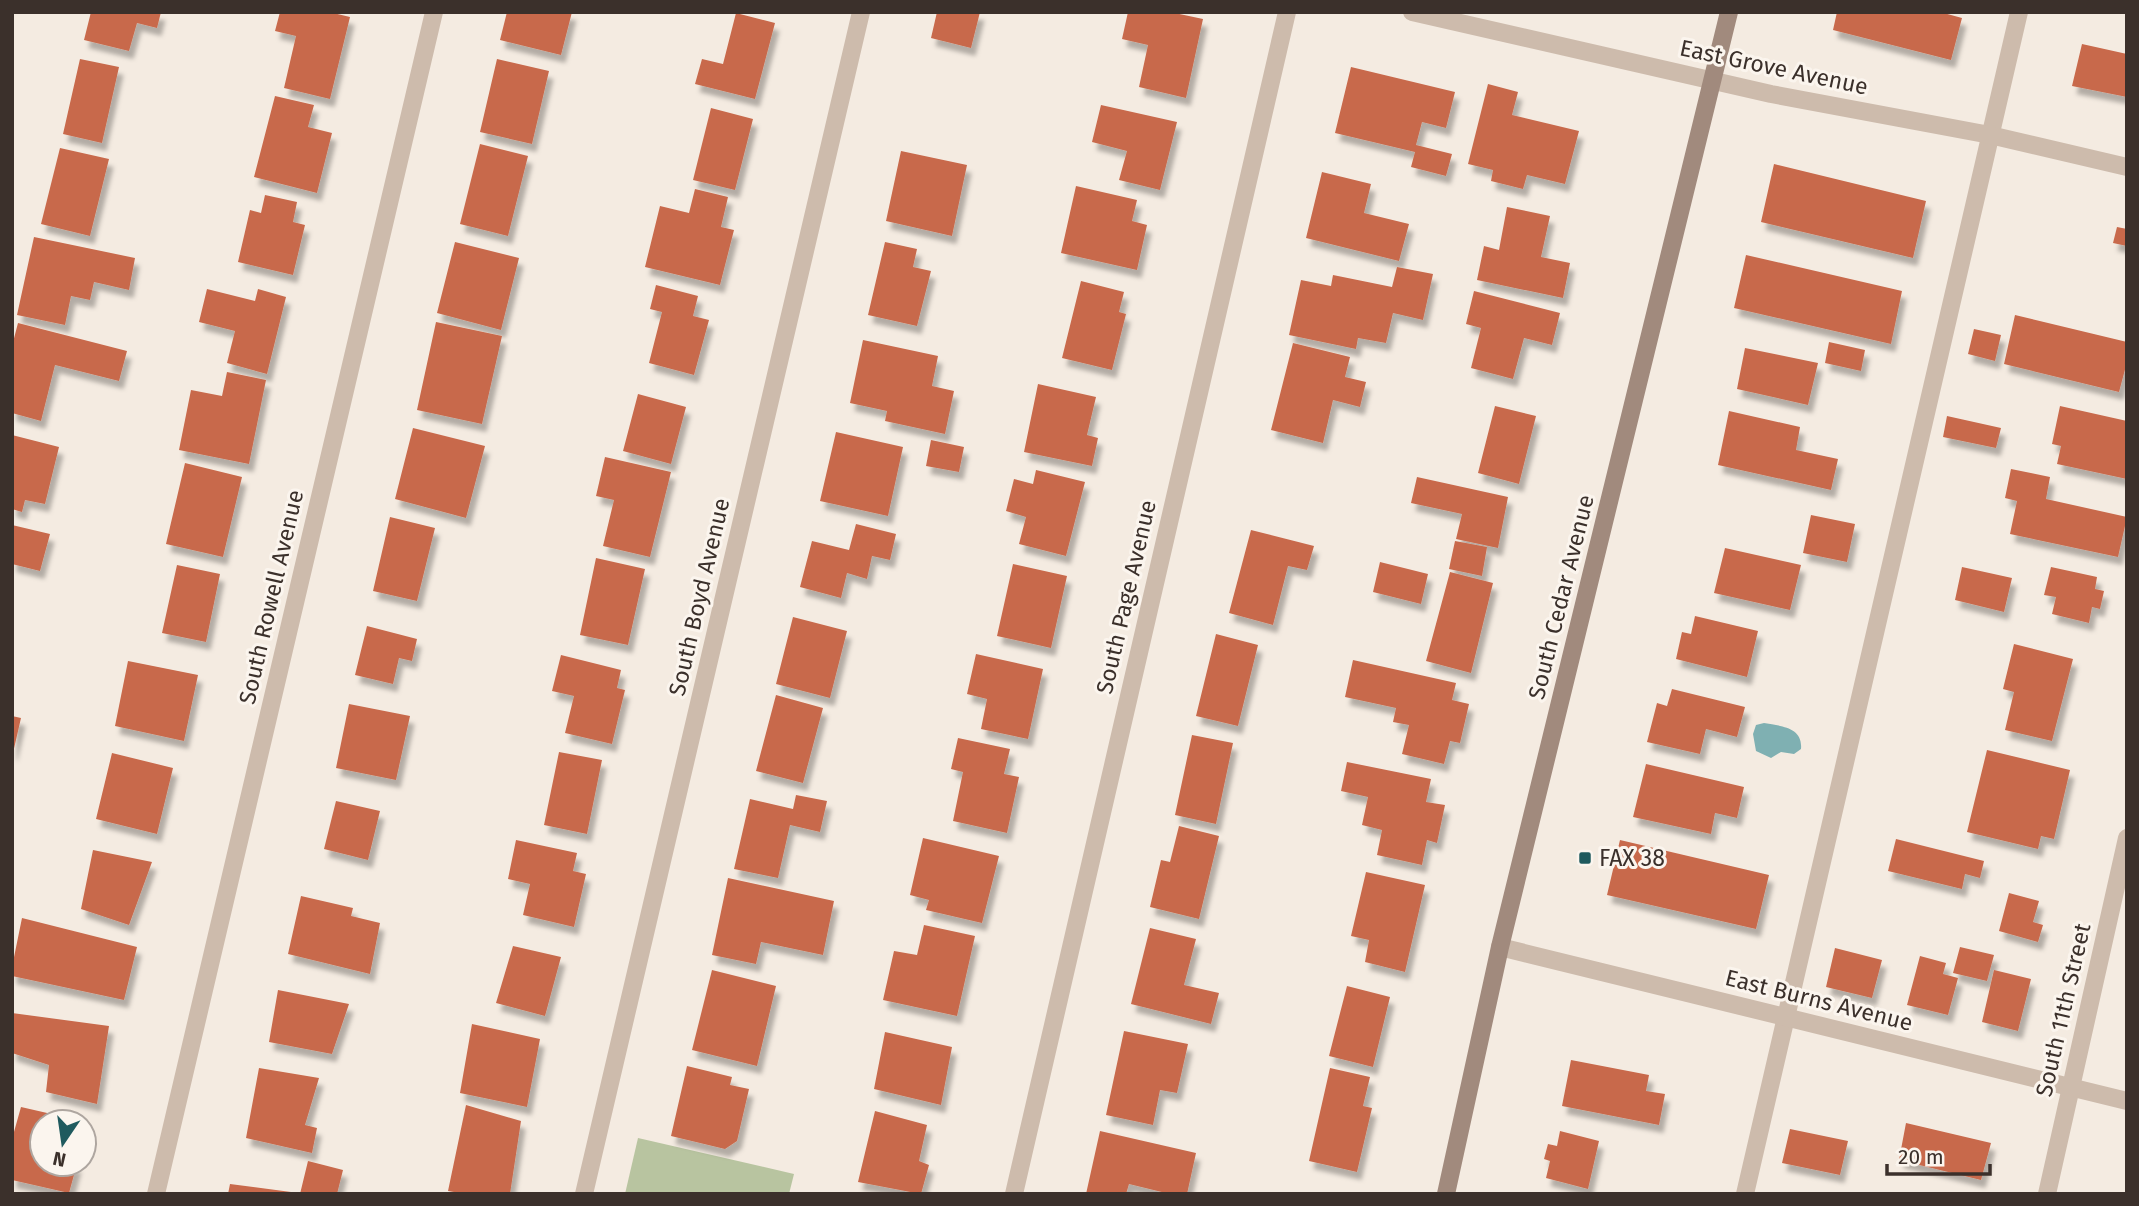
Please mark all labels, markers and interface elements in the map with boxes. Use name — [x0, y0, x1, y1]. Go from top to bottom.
street label: East Grove Avenue — [1677, 33, 1871, 101]
street label: South Rowell Avenue — [233, 487, 309, 707]
street label: South Cedar Avenue — [1522, 492, 1600, 702]
street label: South Boyd Avenue — [663, 495, 735, 699]
street label: South Page Avenue — [1090, 497, 1162, 697]
place label: FAX 38 — [1599, 844, 1665, 872]
marker: FAX 38 — [1577, 850, 1593, 866]
street label: South 11th Street — [2029, 920, 2097, 1099]
street label: East Burns Avenue — [1722, 963, 1916, 1037]
north arrow — [28, 1108, 98, 1178]
scale bar — [1887, 1132, 1990, 1176]
text: 20 m — [1898, 1144, 1944, 1170]
text: N — [51, 1146, 68, 1172]

